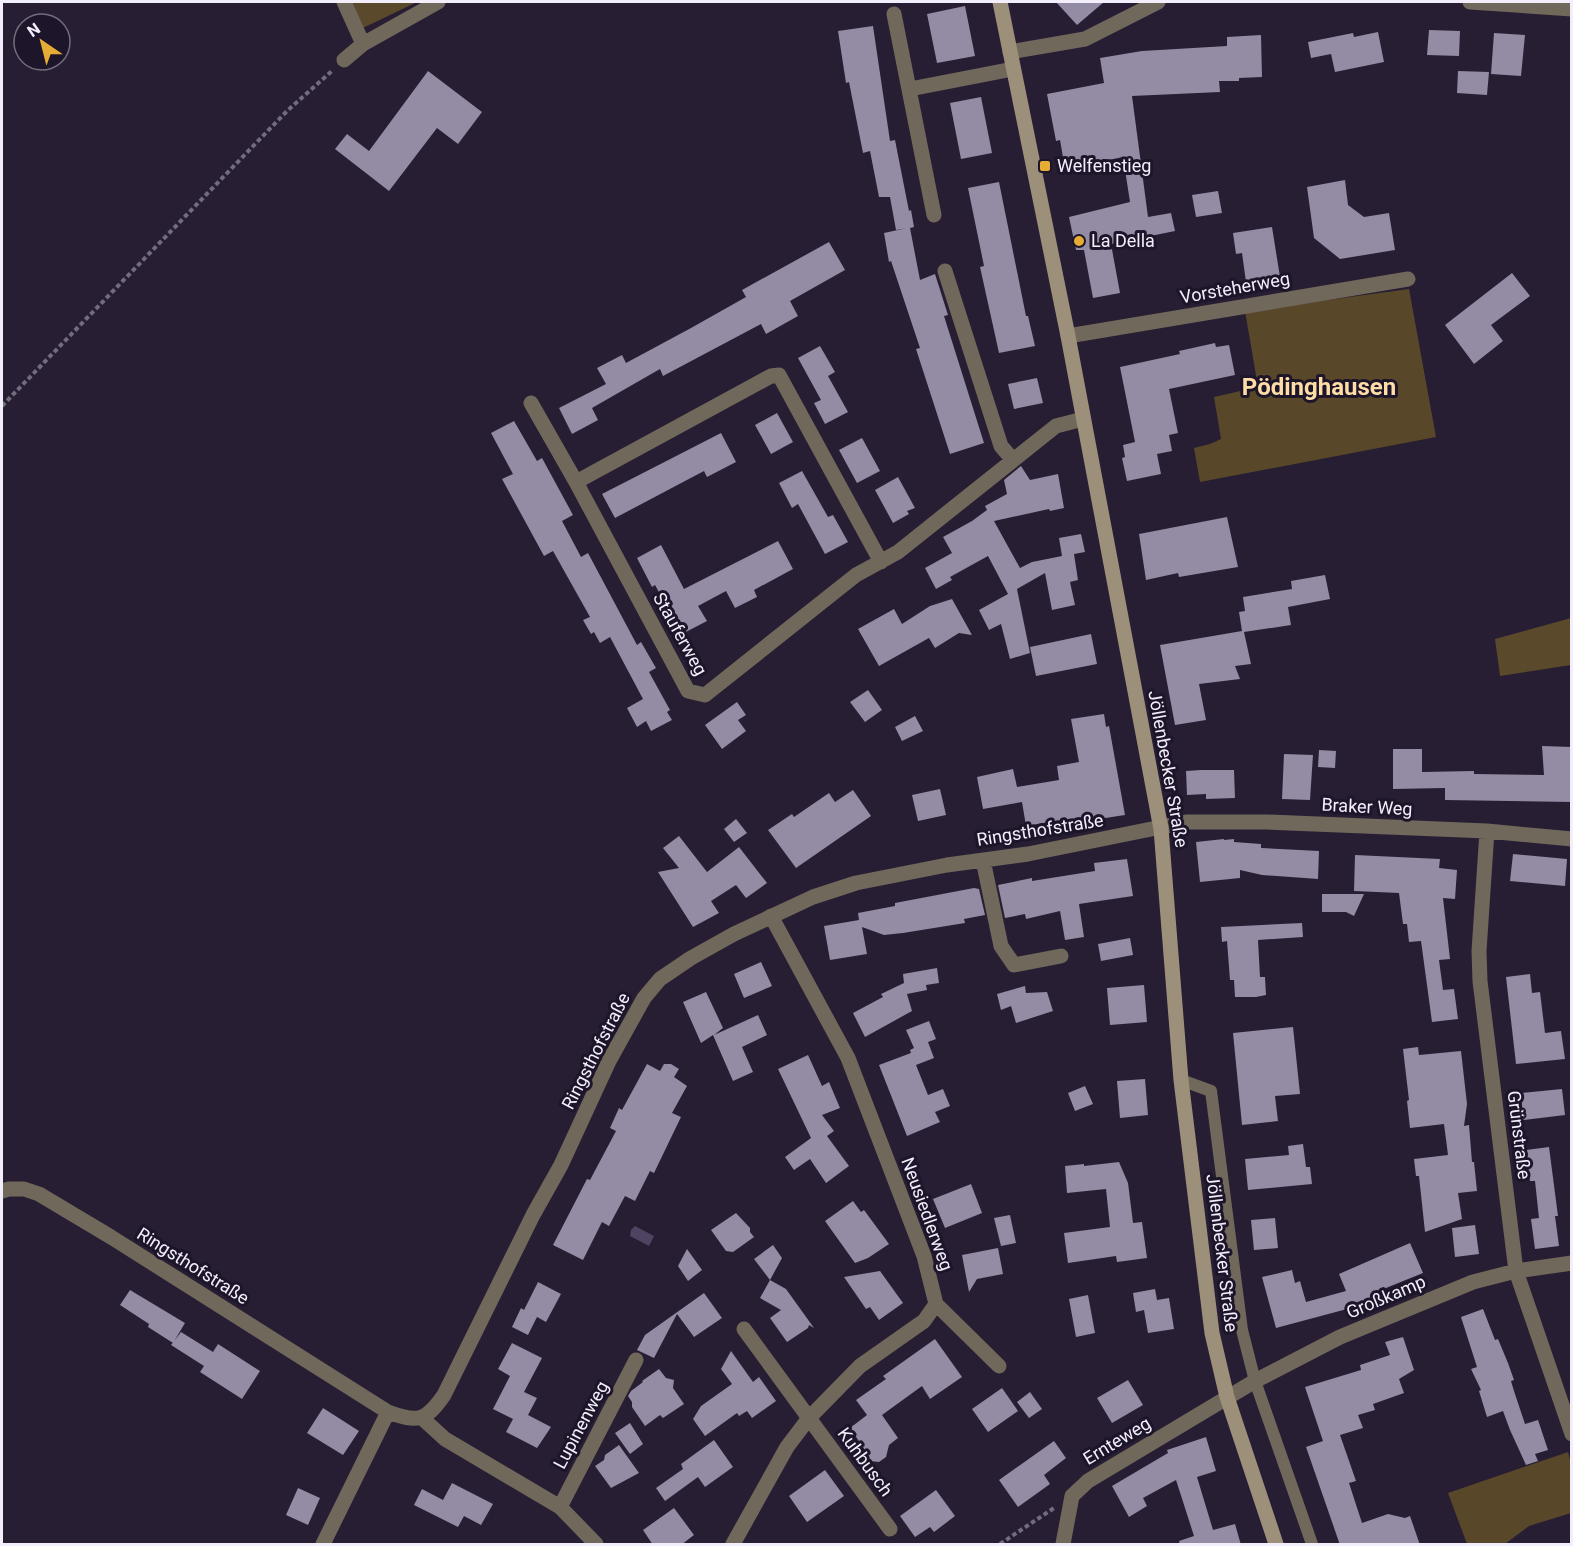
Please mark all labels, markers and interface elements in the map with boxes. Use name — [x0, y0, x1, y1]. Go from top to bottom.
north arrow — [12, 12, 72, 72]
text: N — [24, 19, 44, 41]
place label: Welfenstieg — [1057, 155, 1151, 176]
marker: Welfenstieg — [1038, 159, 1052, 173]
place label: La Della — [1091, 230, 1155, 251]
marker: La Della — [1072, 234, 1086, 248]
street label: Vorsteherweg — [1178, 268, 1291, 307]
district label: Pödinghausen — [1242, 373, 1396, 401]
street label: Stauferweg — [649, 589, 712, 679]
street label: Jöllenbecker Straße — [1144, 689, 1193, 849]
street label: Braker Weg — [1321, 794, 1413, 819]
street label: Ringsthofstraße — [975, 809, 1105, 850]
street label: Ringsthofstraße — [557, 989, 634, 1113]
street label: Grünstraße — [1504, 1089, 1535, 1180]
street label: Neusiedlerweg — [897, 1154, 958, 1273]
street label: Jöllenbecker Straße — [1202, 1173, 1243, 1333]
street label: Ringsthofstraße — [133, 1223, 253, 1308]
street label: Großkamp — [1343, 1270, 1429, 1323]
street label: Lupinenweg — [549, 1377, 612, 1472]
street label: Ernteweg — [1079, 1412, 1154, 1469]
street label: Kuhbusch — [834, 1423, 897, 1500]

